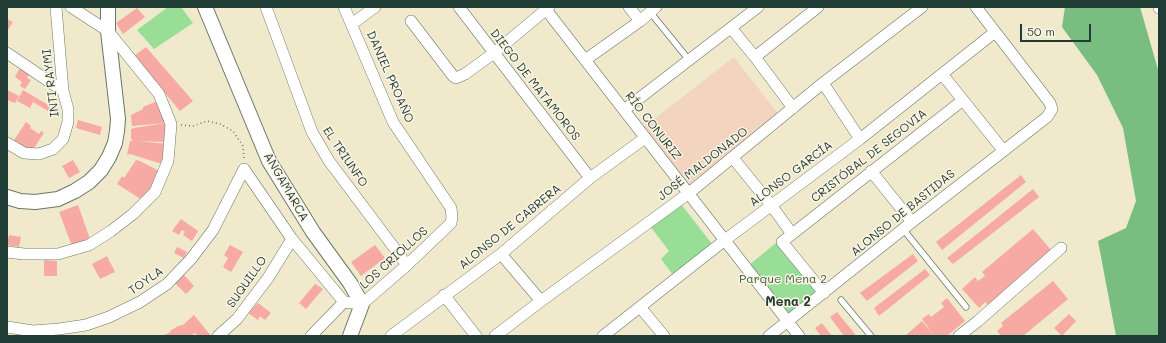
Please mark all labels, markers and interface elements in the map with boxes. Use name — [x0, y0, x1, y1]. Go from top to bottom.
scale bar — [1022, 16, 1093, 42]
text: 50 m — [1027, 23, 1055, 39]
street label: DIEGO DE MATAMOROS — [487, 26, 583, 144]
street label: DANIEL PROAÑO — [363, 29, 417, 125]
street label: INTI RAYMI — [40, 48, 62, 118]
street label: RÍO CONURIZ — [622, 89, 684, 163]
street label: CRISTÓBAL DE SEGOVIA — [808, 106, 930, 206]
street label: EL TRIUNFO — [320, 124, 370, 190]
street label: JOSÉ MALDONADO — [655, 124, 751, 204]
street label: ALONSO GARCÍA — [747, 138, 835, 210]
street label: ANGAMARCA — [261, 150, 311, 224]
street label: ALONSO DE BASTIDAS — [848, 167, 958, 259]
street label: ALONSO DE CABRERA — [456, 181, 564, 273]
street label: LOS CRIOLLOS — [357, 224, 431, 292]
street label: SUQUILLO — [224, 253, 270, 311]
street label: TOYLA — [126, 264, 166, 298]
park label: Parque Mena 2 — [739, 272, 827, 286]
district label: Mena 2 — [765, 294, 811, 310]

